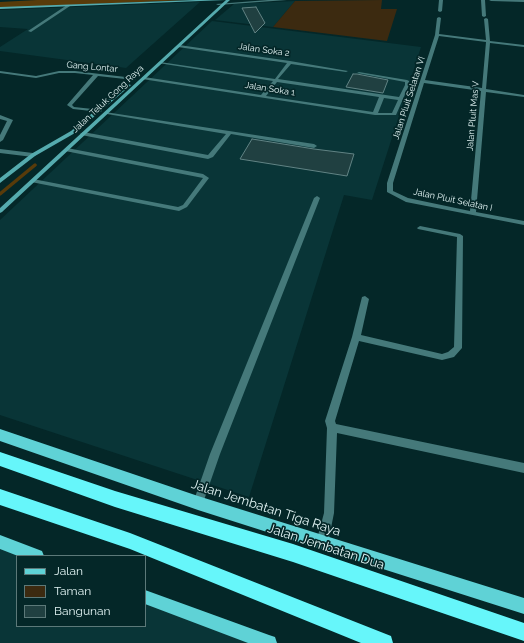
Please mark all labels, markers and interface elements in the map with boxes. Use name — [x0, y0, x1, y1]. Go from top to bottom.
street label: Jalan Soka 2 — [238, 41, 290, 59]
street label: Jalan Pluit Selatan VI — [390, 55, 428, 141]
street label: Gang Lontar — [66, 59, 118, 75]
street label: Jalan Teluk Gong Raya — [70, 63, 146, 135]
street label: Jalan Soka 1 — [244, 80, 296, 98]
street label: Jalan Pluit Mas V — [465, 81, 481, 151]
street label: Jalan Pluit Selatan I — [413, 186, 493, 214]
street label: Jalan Jembatan Tiga Raya — [189, 476, 343, 540]
street label: Jalan Jembatan Dua — [266, 521, 386, 573]
legend — [16, 555, 146, 627]
text: Jalan — [54, 564, 83, 578]
text: Taman — [54, 584, 91, 598]
text: Bangunan — [54, 604, 111, 618]

